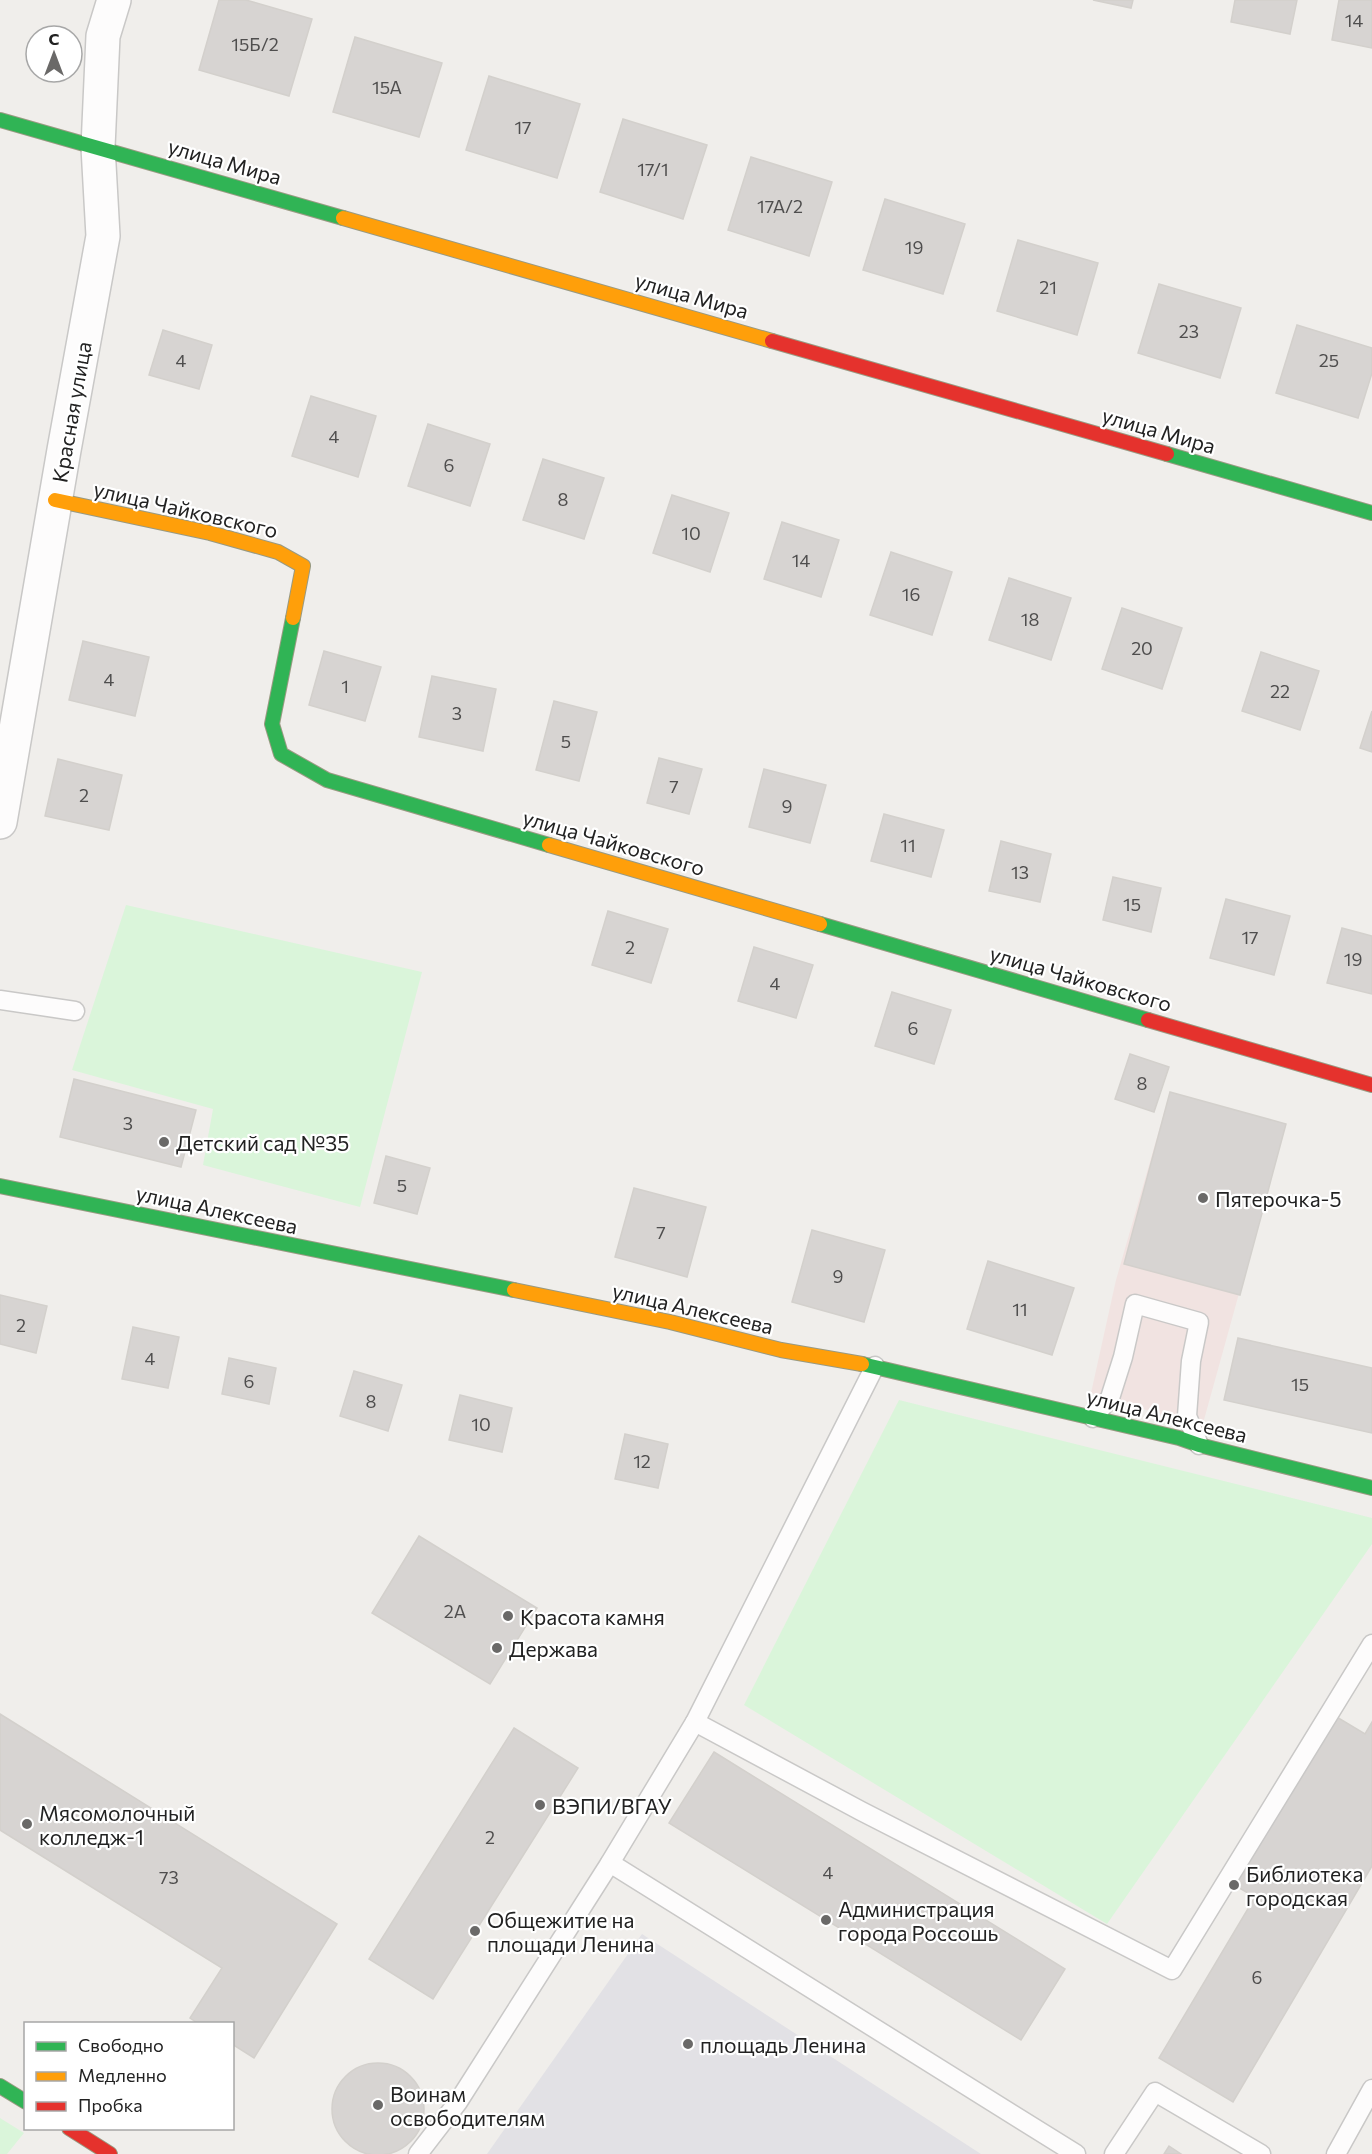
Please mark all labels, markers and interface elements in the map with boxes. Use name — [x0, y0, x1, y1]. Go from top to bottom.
house number: 14 — [1345, 9, 1363, 31]
north arrow — [24, 24, 84, 84]
text: С — [49, 29, 60, 48]
house number: 15Б/2 — [231, 33, 279, 55]
house number: 15А — [372, 76, 402, 98]
house number: 17 — [514, 116, 532, 138]
street label: улица Мира — [165, 133, 285, 189]
house number: 17/1 — [637, 158, 669, 180]
house number: 17А/2 — [757, 195, 803, 217]
house number: 19 — [905, 236, 923, 258]
street label: улица Мира — [632, 267, 752, 323]
house number: 21 — [1039, 276, 1057, 298]
house number: 23 — [1179, 320, 1199, 342]
street label: Красная улица — [46, 339, 96, 485]
house number: 4 — [176, 349, 187, 371]
house number: 25 — [1319, 349, 1339, 371]
street label: улица Мира — [1099, 402, 1219, 458]
house number: 4 — [329, 425, 340, 447]
house number: 6 — [444, 454, 454, 476]
street label: улица Чайковского — [91, 476, 281, 542]
house number: 8 — [558, 488, 569, 510]
house number: 10 — [681, 522, 701, 544]
house number: 14 — [792, 549, 810, 571]
house number: 16 — [902, 583, 920, 605]
house number: 18 — [1021, 608, 1039, 630]
house number: 20 — [1131, 637, 1153, 659]
house number: 4 — [104, 668, 115, 690]
house number: 1 — [341, 675, 349, 697]
house number: 22 — [1270, 680, 1290, 702]
house number: 3 — [452, 702, 462, 724]
house number: 5 — [561, 730, 571, 752]
house number: 7 — [669, 775, 679, 797]
house number: 2 — [79, 784, 89, 806]
house number: 9 — [782, 795, 792, 817]
street label: улица Чайковского — [520, 804, 708, 880]
house number: 11 — [900, 834, 916, 856]
house number: 13 — [1011, 861, 1029, 883]
house number: 15 — [1123, 893, 1141, 915]
house number: 17 — [1241, 926, 1259, 948]
house number: 2 — [625, 936, 635, 958]
street label: улица Чайковского — [987, 940, 1175, 1016]
house number: 19 — [1344, 948, 1362, 970]
house number: 4 — [770, 972, 781, 994]
house number: 6 — [908, 1017, 918, 1039]
house number: 8 — [1137, 1072, 1148, 1094]
house number: 3 — [123, 1112, 133, 1134]
place label: Детский сад №35 — [176, 1130, 349, 1155]
marker: Детский сад №35 — [157, 1135, 171, 1149]
house number: 5 — [397, 1174, 407, 1196]
street label: улица Алексеева — [134, 1180, 300, 1238]
place label: Пятерочка-5 — [1215, 1186, 1342, 1211]
marker: Пятерочка-5 — [1196, 1191, 1210, 1205]
house number: 7 — [656, 1221, 666, 1243]
house number: 9 — [833, 1265, 843, 1287]
street label: улица Алексеева — [610, 1277, 776, 1339]
house number: 11 — [1012, 1298, 1028, 1320]
house number: 2 — [16, 1314, 26, 1336]
house number: 4 — [145, 1347, 156, 1369]
house number: 6 — [244, 1370, 254, 1392]
house number: 15 — [1291, 1373, 1309, 1395]
street label: улица Алексеева — [1084, 1383, 1250, 1447]
house number: 8 — [366, 1390, 377, 1412]
house number: 10 — [471, 1413, 491, 1435]
house number: 12 — [633, 1450, 651, 1472]
house number: 2А — [444, 1600, 466, 1622]
place label: Красота камня — [520, 1604, 665, 1629]
marker: Красота камня — [501, 1609, 515, 1623]
place label: Держава — [509, 1636, 598, 1661]
marker: Держава — [490, 1641, 504, 1655]
place label: ВЭПИ/ВГАУ — [552, 1793, 672, 1818]
marker: ВЭПИ/ВГАУ — [533, 1798, 547, 1812]
place label: Мясомолочный колледж-1 — [39, 1800, 195, 1849]
marker: Мясомолочный колледж-1 — [20, 1817, 34, 1831]
house number: 2 — [485, 1826, 495, 1848]
house number: 4 — [823, 1861, 834, 1883]
place label: Библиотека городская — [1246, 1861, 1363, 1910]
house number: 73 — [159, 1866, 179, 1888]
marker: Библиотека городская — [1227, 1878, 1241, 1892]
place label: Администрация города Россошь — [838, 1896, 999, 1945]
place label: Общежитие на площади Ленина — [487, 1907, 654, 1956]
marker: Администрация города Россошь — [819, 1913, 833, 1927]
marker: Общежитие на площади Ленина — [468, 1924, 482, 1938]
house number: 6 — [1252, 1966, 1262, 1988]
legend — [24, 2022, 234, 2130]
place label: площадь Ленина — [700, 2032, 866, 2057]
text: Свободно — [78, 2034, 164, 2056]
marker: площадь Ленина — [681, 2037, 695, 2051]
text: Медленно — [78, 2064, 167, 2086]
place label: Воинам освободителям — [390, 2081, 545, 2130]
text: Пробка — [78, 2094, 143, 2116]
marker: Воинам освободителям — [371, 2098, 385, 2112]

